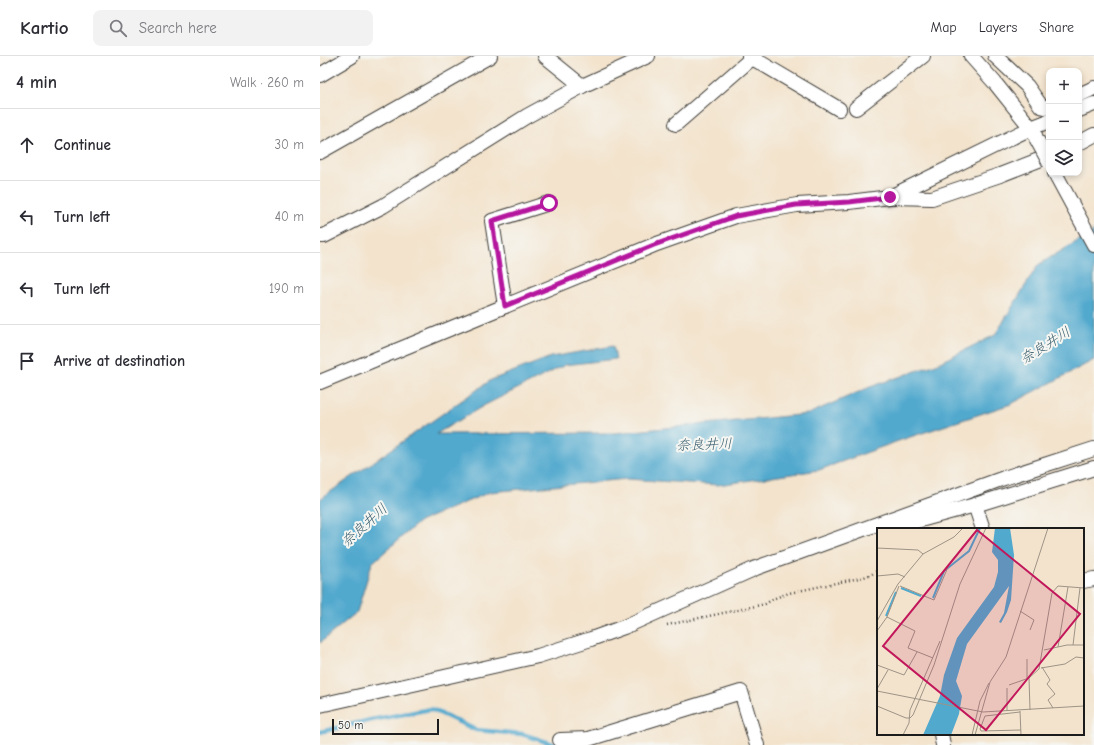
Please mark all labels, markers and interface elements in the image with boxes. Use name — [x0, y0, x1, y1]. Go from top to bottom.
search box — [93, 10, 373, 46]
text: Kartio — [20, 17, 69, 39]
icon: search — [107, 17, 129, 39]
text: Search here — [139, 19, 217, 37]
text: Map — [930, 19, 957, 36]
text: Layers — [979, 19, 1017, 36]
text: Share — [1039, 19, 1074, 36]
map controls — [1046, 68, 1082, 176]
button: + — [1046, 68, 1082, 104]
text: 4 min — [16, 73, 57, 92]
text: Walk · 260 m — [230, 75, 304, 90]
button: − — [1046, 104, 1082, 140]
icon: ahead — [16, 134, 38, 156]
text: Continue — [54, 136, 111, 154]
text: 30 m — [274, 137, 304, 152]
button: layers — [1046, 140, 1082, 176]
route end — [881, 188, 899, 206]
route start — [540, 194, 558, 212]
icon: left — [16, 206, 38, 228]
text: Turn left — [54, 208, 110, 226]
text: 40 m — [275, 209, 304, 224]
icon: left — [16, 278, 38, 300]
text: Turn left — [54, 280, 110, 298]
text: 190 m — [269, 281, 304, 296]
water label: 奈良井川 — [1017, 323, 1074, 367]
icon: arrive — [16, 350, 38, 372]
text: Arrive at destination — [54, 352, 185, 370]
water label: 奈良井川 — [676, 435, 732, 454]
water label: 奈良井川 — [338, 500, 391, 550]
inset map — [877, 528, 1084, 735]
scale bar — [332, 717, 439, 736]
text: 50 m — [338, 719, 363, 732]

